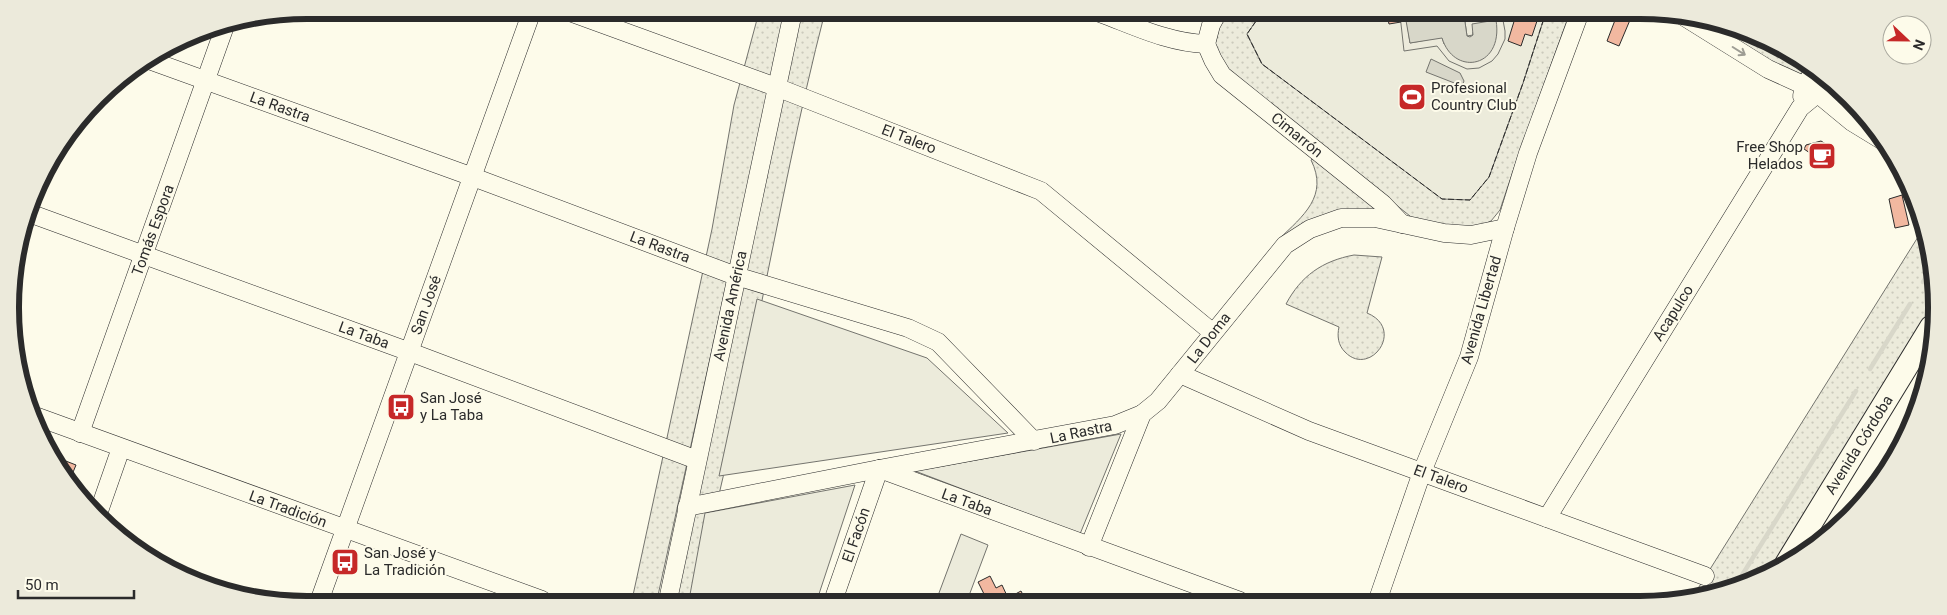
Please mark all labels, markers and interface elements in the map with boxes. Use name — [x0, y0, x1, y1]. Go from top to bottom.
north arrow — [1882, 15, 1932, 65]
text: N — [1910, 37, 1928, 52]
one-way arrow — [1732, 46, 1746, 56]
place label: Profesional Country Club — [1431, 79, 1517, 114]
sports icon: Profesional Country Club — [1397, 82, 1427, 112]
street label: La Rastra — [247, 88, 313, 126]
street label: Cimarrón — [1267, 109, 1327, 161]
street label: El Talero — [879, 120, 939, 158]
place label: Free Shop Helados — [1736, 138, 1803, 173]
cafe icon: Free Shop Helados — [1807, 141, 1837, 171]
street label: Tomás Espora — [128, 182, 178, 278]
street label: La Rastra — [627, 227, 693, 267]
street label: Avenida América — [710, 249, 750, 363]
street label: Avenida Libertad — [1457, 254, 1505, 366]
street label: San José — [407, 273, 445, 337]
street label: Acapulco — [1649, 282, 1697, 344]
street label: La Doma — [1184, 309, 1234, 367]
street label: La Taba — [336, 318, 392, 352]
place label: San José y La Taba — [420, 389, 483, 424]
bus stop icon: San José y La Taba — [386, 392, 416, 422]
street label: Avenida Córdoba — [1821, 392, 1897, 498]
street label: La Rastra — [1048, 417, 1114, 447]
street label: El Talero — [1411, 461, 1471, 497]
street label: La Taba — [939, 485, 995, 519]
street label: La Tradición — [247, 487, 329, 531]
street label: El Facón — [838, 505, 874, 565]
place label: San José y La Tradición — [364, 544, 445, 579]
bus stop icon: San José y La Tradición — [330, 547, 360, 577]
scale bar — [18, 568, 134, 600]
text: 50 m — [25, 576, 59, 594]

